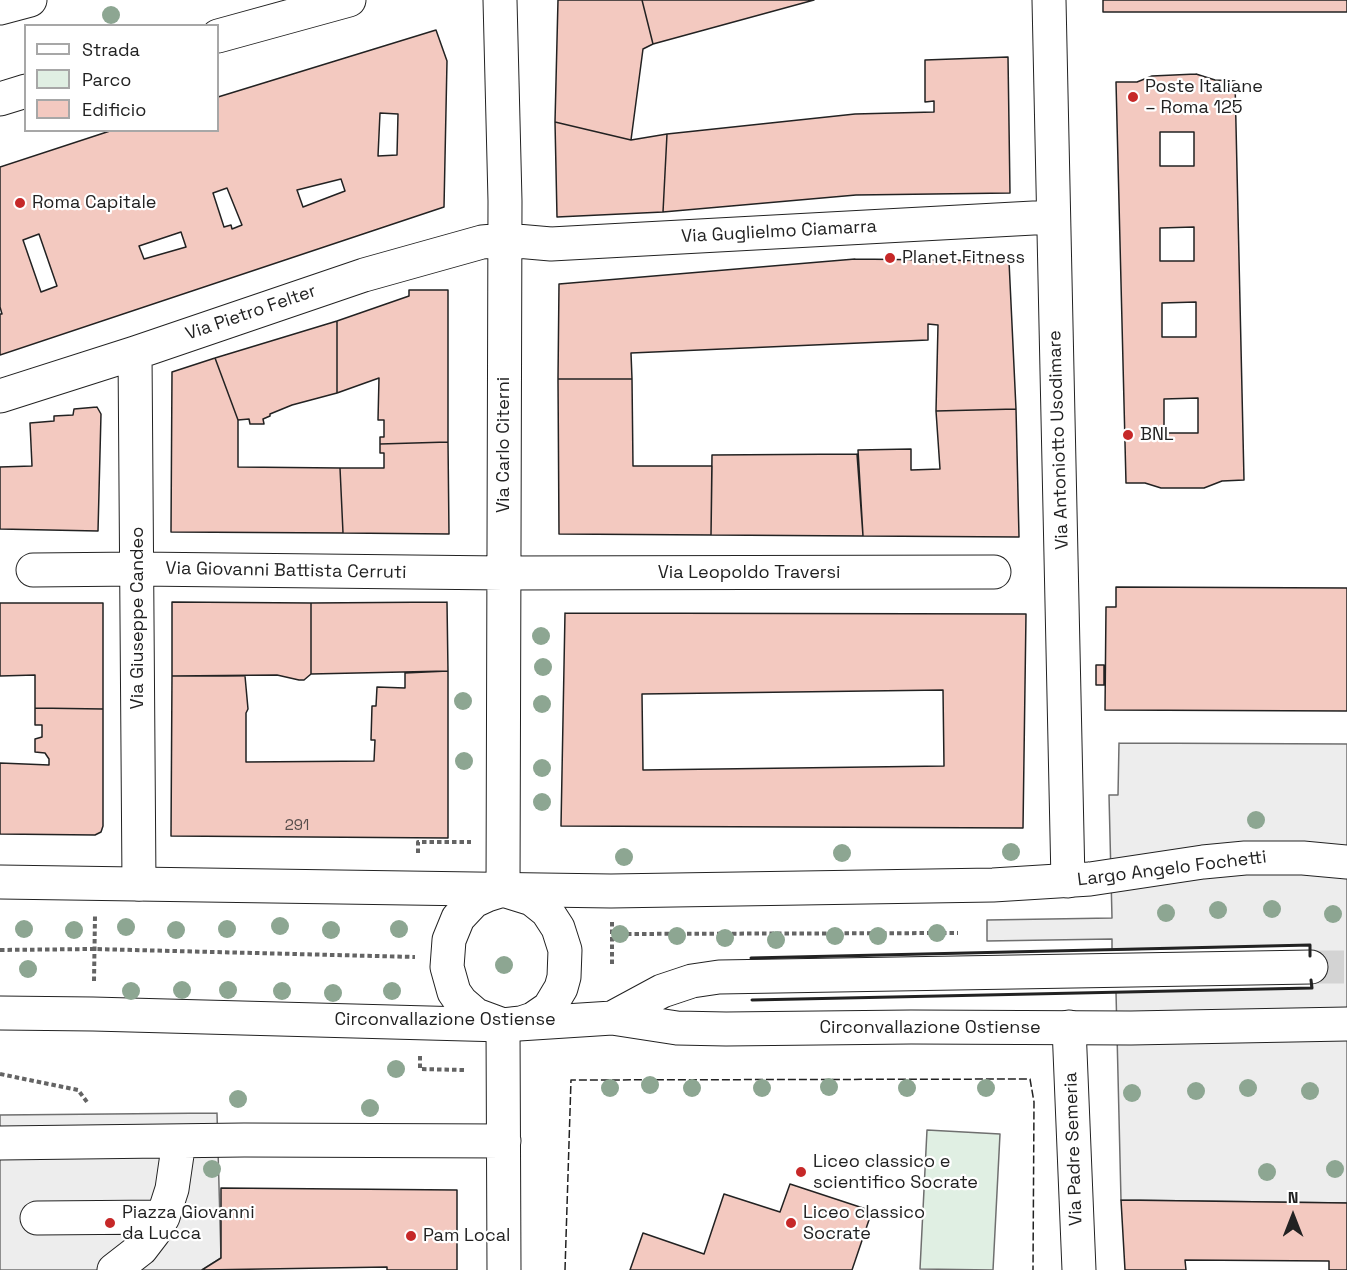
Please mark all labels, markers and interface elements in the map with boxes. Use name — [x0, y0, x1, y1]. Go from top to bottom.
legend — [24, 24, 219, 132]
text: Strada — [82, 38, 140, 61]
text: Parco — [82, 68, 131, 91]
place label: Poste Italiane – Roma 125 — [1145, 76, 1263, 118]
marker: Poste Italiane – Roma 125 — [1126, 90, 1140, 104]
text: Edificio — [82, 98, 146, 121]
place label: Roma Capitale — [32, 192, 156, 214]
marker: Roma Capitale — [13, 196, 27, 210]
street label: Via Guglielmo Ciamarra — [681, 216, 877, 248]
place label: Planet Fitness — [902, 247, 1025, 269]
marker: Planet Fitness — [883, 251, 897, 265]
street label: Via Pietro Felter — [183, 281, 319, 345]
street label: Via Antoniotto Usodimare — [1044, 330, 1074, 550]
street label: Via Carlo Citerni — [493, 377, 515, 513]
place label: BNL — [1140, 424, 1174, 446]
marker: BNL — [1121, 428, 1135, 442]
street label: Via Giuseppe Candeo — [127, 527, 149, 709]
street label: Via Giovanni Battista Cerruti — [165, 558, 407, 584]
street label: Via Leopoldo Traversi — [658, 562, 840, 584]
house number: 291 — [285, 817, 309, 835]
street label: Largo Angelo Fochetti — [1076, 847, 1268, 891]
street label: Circonvallazione Ostiense — [334, 1009, 556, 1031]
street label: Circonvallazione Ostiense — [819, 1017, 1041, 1039]
street label: Via Padre Semeria — [1061, 1072, 1087, 1226]
place label: Liceo classico e scientifico Socrate — [813, 1151, 978, 1194]
marker: Liceo classico e scientifico Socrate — [794, 1165, 808, 1179]
north arrow — [1263, 1186, 1323, 1246]
text: N — [1288, 1187, 1298, 1208]
place label: Piazza Giovanni da Lucca — [122, 1202, 255, 1244]
place label: Liceo classico Socrate — [803, 1202, 925, 1244]
marker: Piazza Giovanni da Lucca — [103, 1216, 117, 1230]
marker: Liceo classico Socrate — [784, 1216, 798, 1230]
place label: Pam Local — [423, 1225, 510, 1247]
marker: Pam Local — [404, 1229, 418, 1243]

